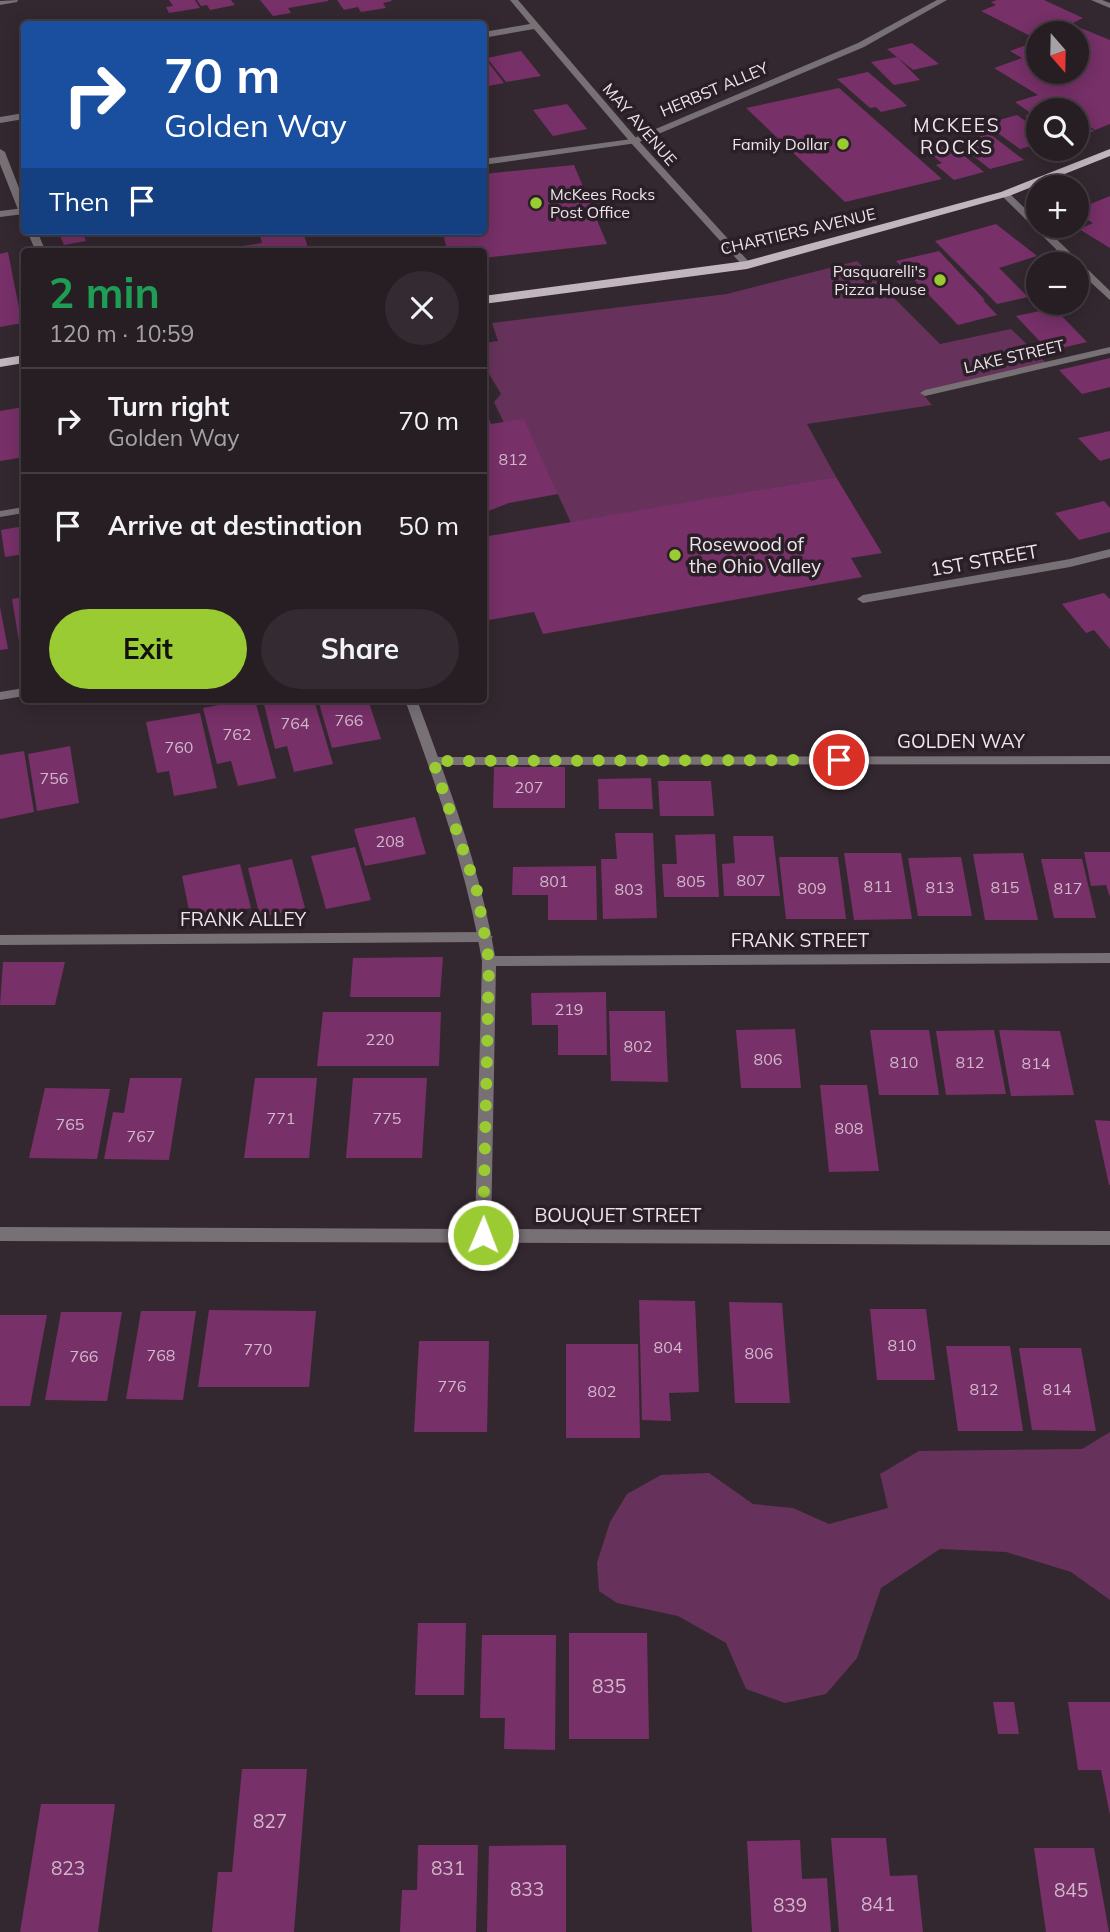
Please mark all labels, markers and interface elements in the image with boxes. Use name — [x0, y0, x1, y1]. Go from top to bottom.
north arrow — [1026, 21, 1088, 84]
map controls — [1026, 21, 1089, 315]
text: 70 m — [164, 44, 280, 105]
icon: right — [49, 49, 140, 140]
street label: HERBST ALLEY — [657, 57, 771, 121]
street label: MAY AVENUE — [599, 79, 681, 169]
button: search — [1026, 98, 1089, 161]
text: Golden Way — [164, 105, 347, 145]
district label: MCKEES ROCKS — [913, 113, 1001, 159]
place label: Family Dollar — [732, 134, 829, 154]
marker: Family Dollar — [835, 136, 851, 152]
button: + — [1026, 175, 1089, 238]
icon: arrive — [123, 182, 161, 220]
place label: McKees Rocks Post Office — [550, 184, 655, 222]
text: Then — [49, 185, 109, 218]
marker: McKees Rocks Post Office — [528, 195, 544, 211]
street label: CHARTIERS AVENUE — [718, 203, 878, 259]
button: − — [1026, 252, 1089, 315]
place label: Pasquarelli's Pizza House — [833, 261, 926, 299]
text: 2 min — [49, 266, 160, 319]
button: close — [385, 271, 459, 345]
marker: Pasquarelli's Pizza House — [932, 272, 948, 288]
text: 120 m · 10:59 — [49, 319, 194, 348]
street label: LAKE STREET — [962, 335, 1067, 377]
text: Turn right — [108, 390, 229, 423]
icon: right — [49, 402, 87, 440]
text: 70 m — [398, 404, 459, 437]
text: Golden Way — [108, 423, 239, 452]
house number: 812 — [499, 449, 527, 469]
icon: arrive — [49, 507, 87, 545]
text: Arrive at destination — [108, 509, 363, 542]
text: 50 m — [398, 509, 459, 542]
place label: Rosewood of the Ohio Valley — [689, 532, 821, 578]
street label: 1ST STREET — [928, 539, 1040, 581]
marker: Rosewood of the Ohio Valley — [667, 547, 683, 563]
button: Exit — [49, 609, 247, 689]
button: Share — [261, 609, 459, 689]
house number: 766 — [335, 710, 363, 730]
house number: 764 — [281, 713, 310, 733]
house number: 762 — [223, 724, 251, 744]
street label: GOLDEN WAY — [897, 729, 1025, 753]
pin — [809, 730, 869, 790]
house number: 760 — [165, 737, 193, 757]
icon: arrive — [820, 741, 858, 779]
house number: 756 — [40, 768, 68, 788]
house number: 207 — [515, 777, 543, 797]
house number: 208 — [376, 831, 404, 851]
house number: 807 — [737, 870, 765, 890]
house number: 801 — [540, 871, 568, 891]
house number: 805 — [677, 871, 705, 891]
house number: 811 — [864, 876, 892, 896]
house number: 813 — [926, 877, 954, 897]
house number: 815 — [991, 877, 1019, 897]
house number: 809 — [798, 878, 826, 898]
house number: 817 — [1054, 878, 1082, 898]
house number: 803 — [615, 879, 643, 899]
street label: FRANK ALLEY — [180, 907, 306, 931]
street label: FRANK STREET — [731, 928, 870, 952]
house number: 219 — [555, 999, 583, 1019]
house number: 220 — [366, 1029, 394, 1049]
house number: 802 — [624, 1036, 652, 1056]
house number: 806 — [754, 1049, 782, 1069]
house number: 810 — [890, 1052, 918, 1072]
house number: 812 — [956, 1052, 984, 1072]
house number: 814 — [1022, 1053, 1051, 1073]
house number: 771 — [267, 1108, 295, 1128]
house number: 775 — [373, 1108, 401, 1128]
house number: 765 — [56, 1114, 84, 1134]
house number: 808 — [835, 1118, 863, 1138]
house number: 767 — [127, 1126, 155, 1146]
position arrow — [446, 1198, 520, 1272]
street label: BOUQUET STREET — [534, 1203, 702, 1227]
house number: 810 — [888, 1335, 916, 1355]
house number: 804 — [654, 1337, 683, 1357]
house number: 770 — [244, 1339, 272, 1359]
house number: 806 — [745, 1343, 773, 1363]
house number: 768 — [147, 1345, 175, 1365]
house number: 766 — [70, 1346, 98, 1366]
house number: 776 — [438, 1376, 466, 1396]
house number: 812 — [970, 1379, 998, 1399]
house number: 814 — [1043, 1379, 1072, 1399]
house number: 802 — [588, 1381, 616, 1401]
house number: 835 — [592, 1674, 626, 1698]
house number: 827 — [253, 1809, 287, 1833]
house number: 823 — [51, 1856, 85, 1880]
house number: 831 — [431, 1856, 465, 1880]
house number: 833 — [510, 1877, 544, 1901]
house number: 845 — [1054, 1878, 1088, 1902]
house number: 841 — [861, 1892, 895, 1916]
house number: 839 — [773, 1893, 807, 1917]

